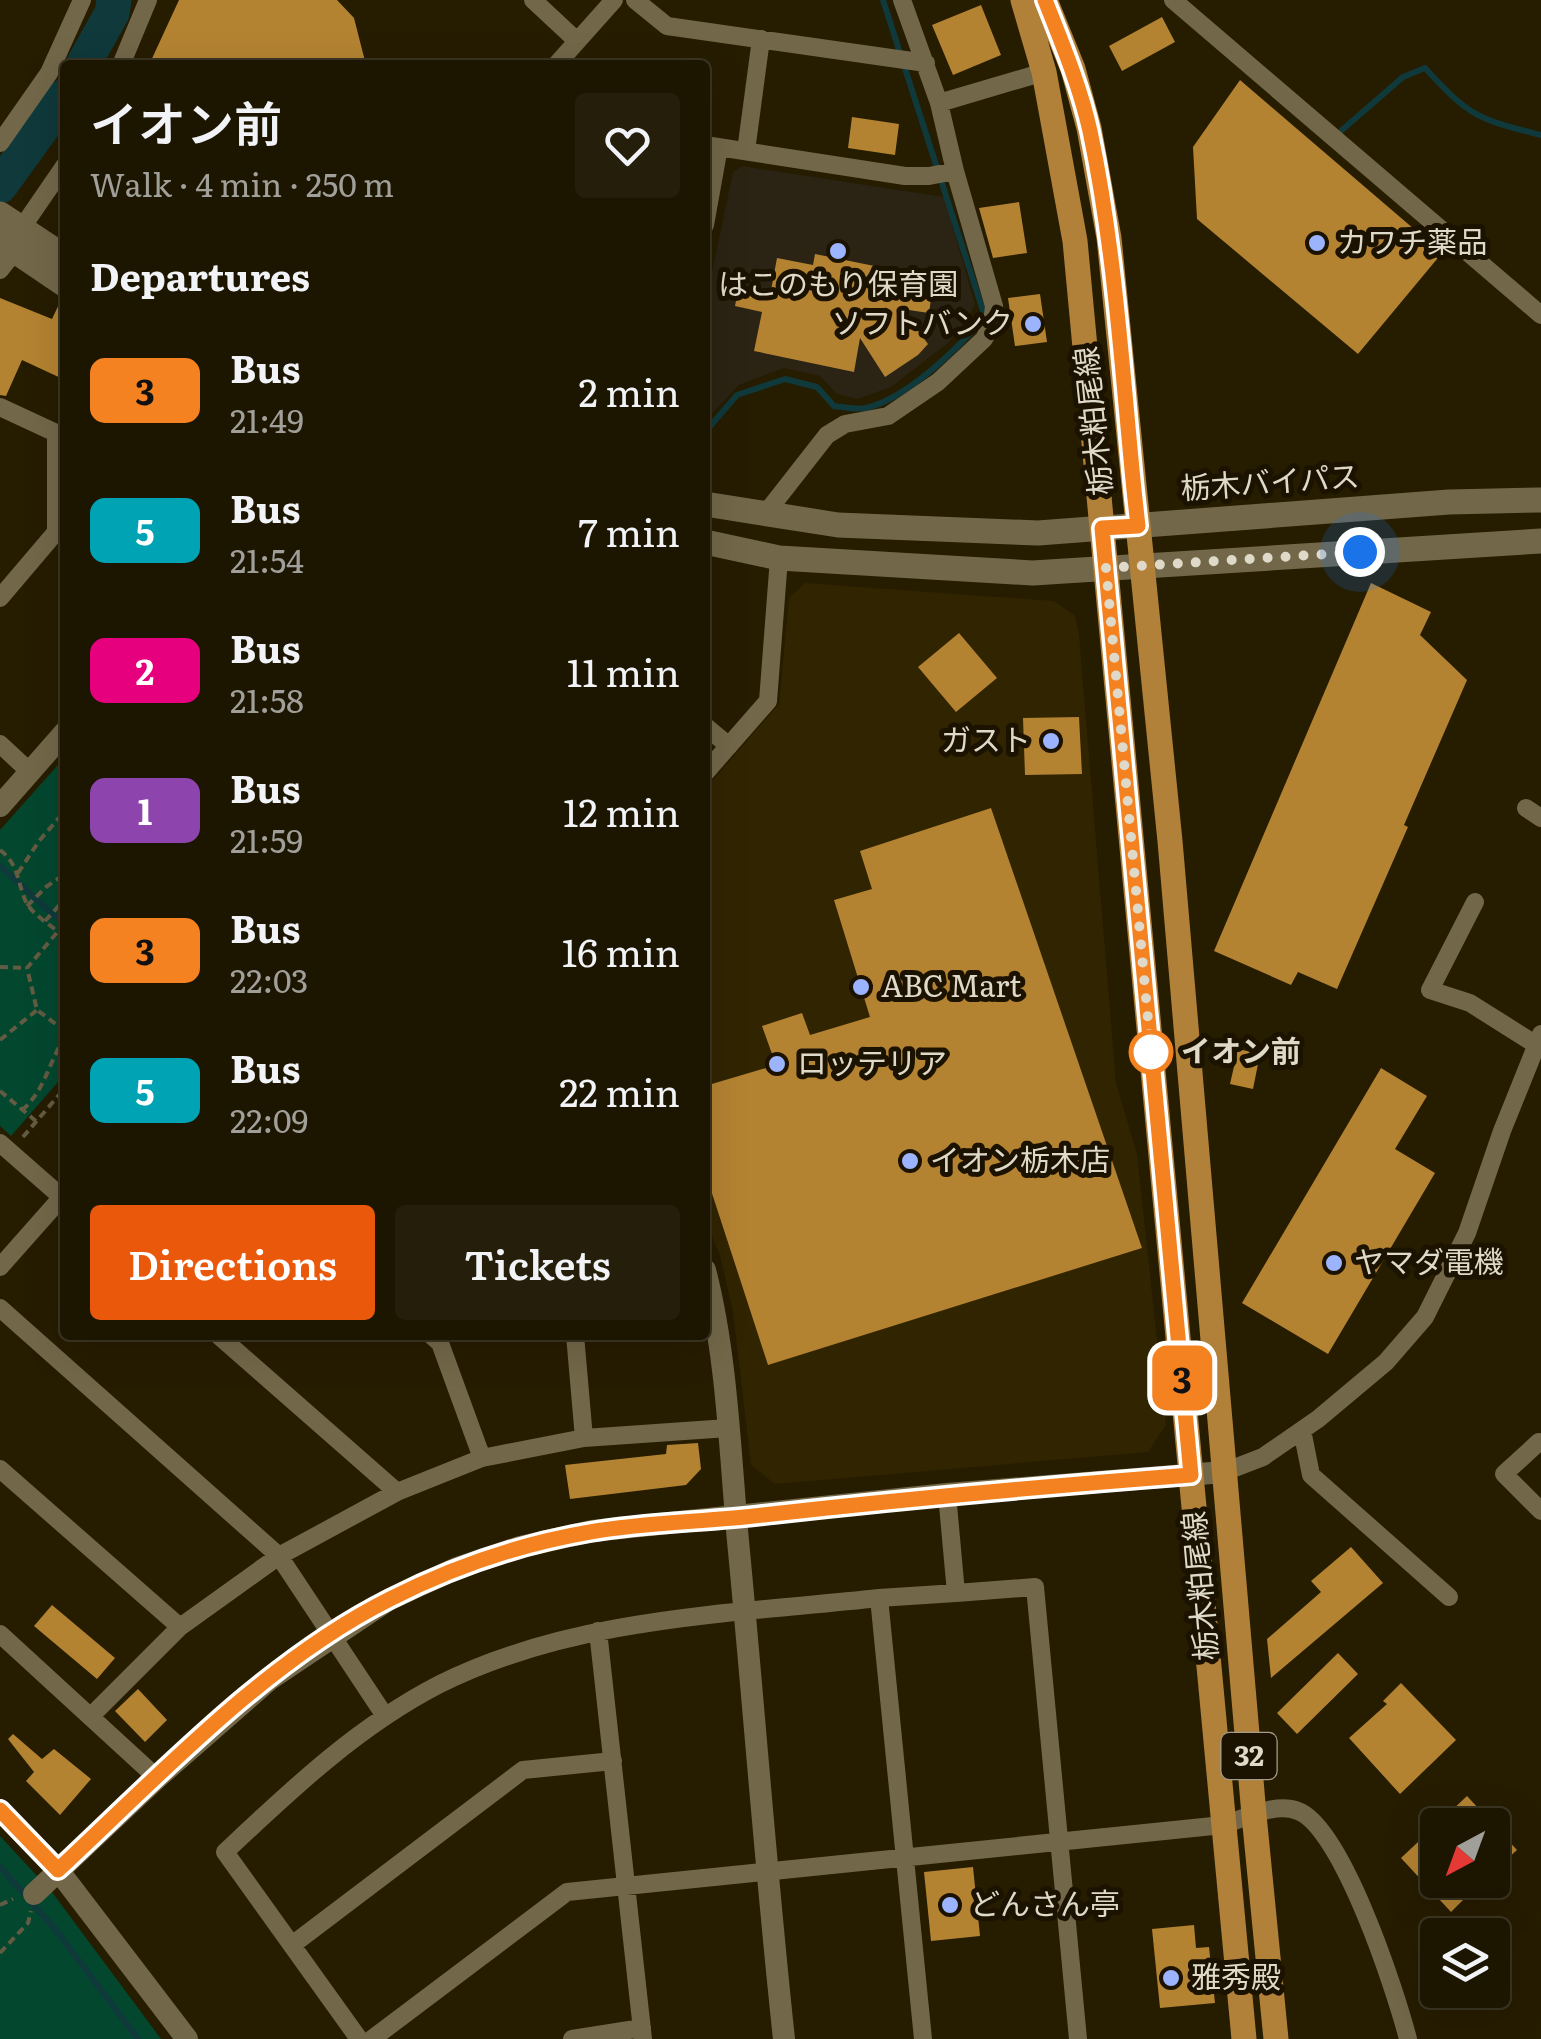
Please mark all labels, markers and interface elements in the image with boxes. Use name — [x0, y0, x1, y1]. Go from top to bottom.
text: イオン前 — [90, 86, 282, 157]
button: heart — [575, 93, 680, 198]
text: Walk · 4 min · 250 m — [90, 159, 394, 207]
place label: カワチ薬品 — [1337, 218, 1487, 262]
marker: カワチ薬品 — [1306, 232, 1328, 254]
marker: はこのもり保育園 — [827, 240, 849, 262]
text: Departures — [90, 246, 310, 303]
place label: はこのもり保育園 — [718, 260, 958, 304]
place label: ソフトバンク — [832, 299, 1013, 343]
marker: ソフトバンク — [1022, 313, 1044, 335]
text: Bus — [230, 338, 301, 395]
street label: 栃木粕尾線 — [1061, 344, 1121, 498]
text: 2 min — [578, 362, 680, 419]
text: 3 — [135, 364, 155, 416]
text: 21:49 — [230, 395, 304, 443]
street label: 栃木バイパス — [1179, 452, 1361, 508]
text: Bus — [230, 478, 301, 535]
text: 7 min — [578, 502, 680, 559]
text: 5 — [135, 504, 155, 556]
your location — [1335, 527, 1385, 577]
text: 21:54 — [230, 535, 304, 583]
text: Bus — [230, 618, 301, 675]
text: 11 min — [567, 642, 680, 699]
text: 2 — [136, 644, 154, 696]
text: 21:58 — [230, 675, 304, 723]
place label: ガスト — [941, 716, 1031, 760]
marker: ガスト — [1040, 730, 1062, 752]
text: Bus — [230, 758, 301, 815]
text: 12 min — [563, 782, 680, 839]
text: 1 — [138, 784, 152, 836]
text: 21:59 — [230, 815, 303, 863]
text: Bus — [230, 898, 301, 955]
text: 16 min — [562, 922, 680, 979]
text: 3 — [135, 924, 155, 976]
text: 22:03 — [230, 955, 308, 1003]
place label: ABC Mart — [881, 962, 1022, 1006]
marker: ABC Mart — [850, 976, 872, 998]
place label: イオン前 — [1181, 1027, 1301, 1071]
marker: イオン前 — [1130, 1031, 1172, 1073]
text: Bus — [230, 1038, 301, 1095]
place label: ロッテリア — [797, 1039, 947, 1083]
marker: ロッテリア — [766, 1053, 788, 1075]
text: 22 min — [559, 1062, 680, 1119]
text: 5 — [135, 1064, 155, 1116]
text: 22:09 — [230, 1095, 308, 1143]
place label: イオン栃木店 — [930, 1136, 1110, 1180]
marker: イオン栃木店 — [899, 1150, 921, 1172]
button: Directions — [90, 1205, 375, 1320]
button: Tickets — [395, 1205, 680, 1320]
place label: ヤマダ電機 — [1354, 1238, 1504, 1282]
marker: ヤマダ電機 — [1323, 1252, 1345, 1274]
line badge: 3 — [1150, 1346, 1214, 1410]
text: 3 — [1172, 1352, 1192, 1404]
street label: 栃木粕尾線 — [1170, 1510, 1226, 1663]
road number: 32 — [1222, 1733, 1276, 1779]
north arrow — [1420, 1808, 1510, 1898]
map controls — [1420, 1808, 1510, 2008]
place label: どんさん亭 — [970, 1880, 1120, 1924]
marker: どんさん亭 — [939, 1894, 961, 1916]
button: layers — [1420, 1918, 1510, 2008]
place label: 雅秀殿 — [1191, 1953, 1281, 1997]
marker: 雅秀殿 — [1160, 1967, 1182, 1989]

